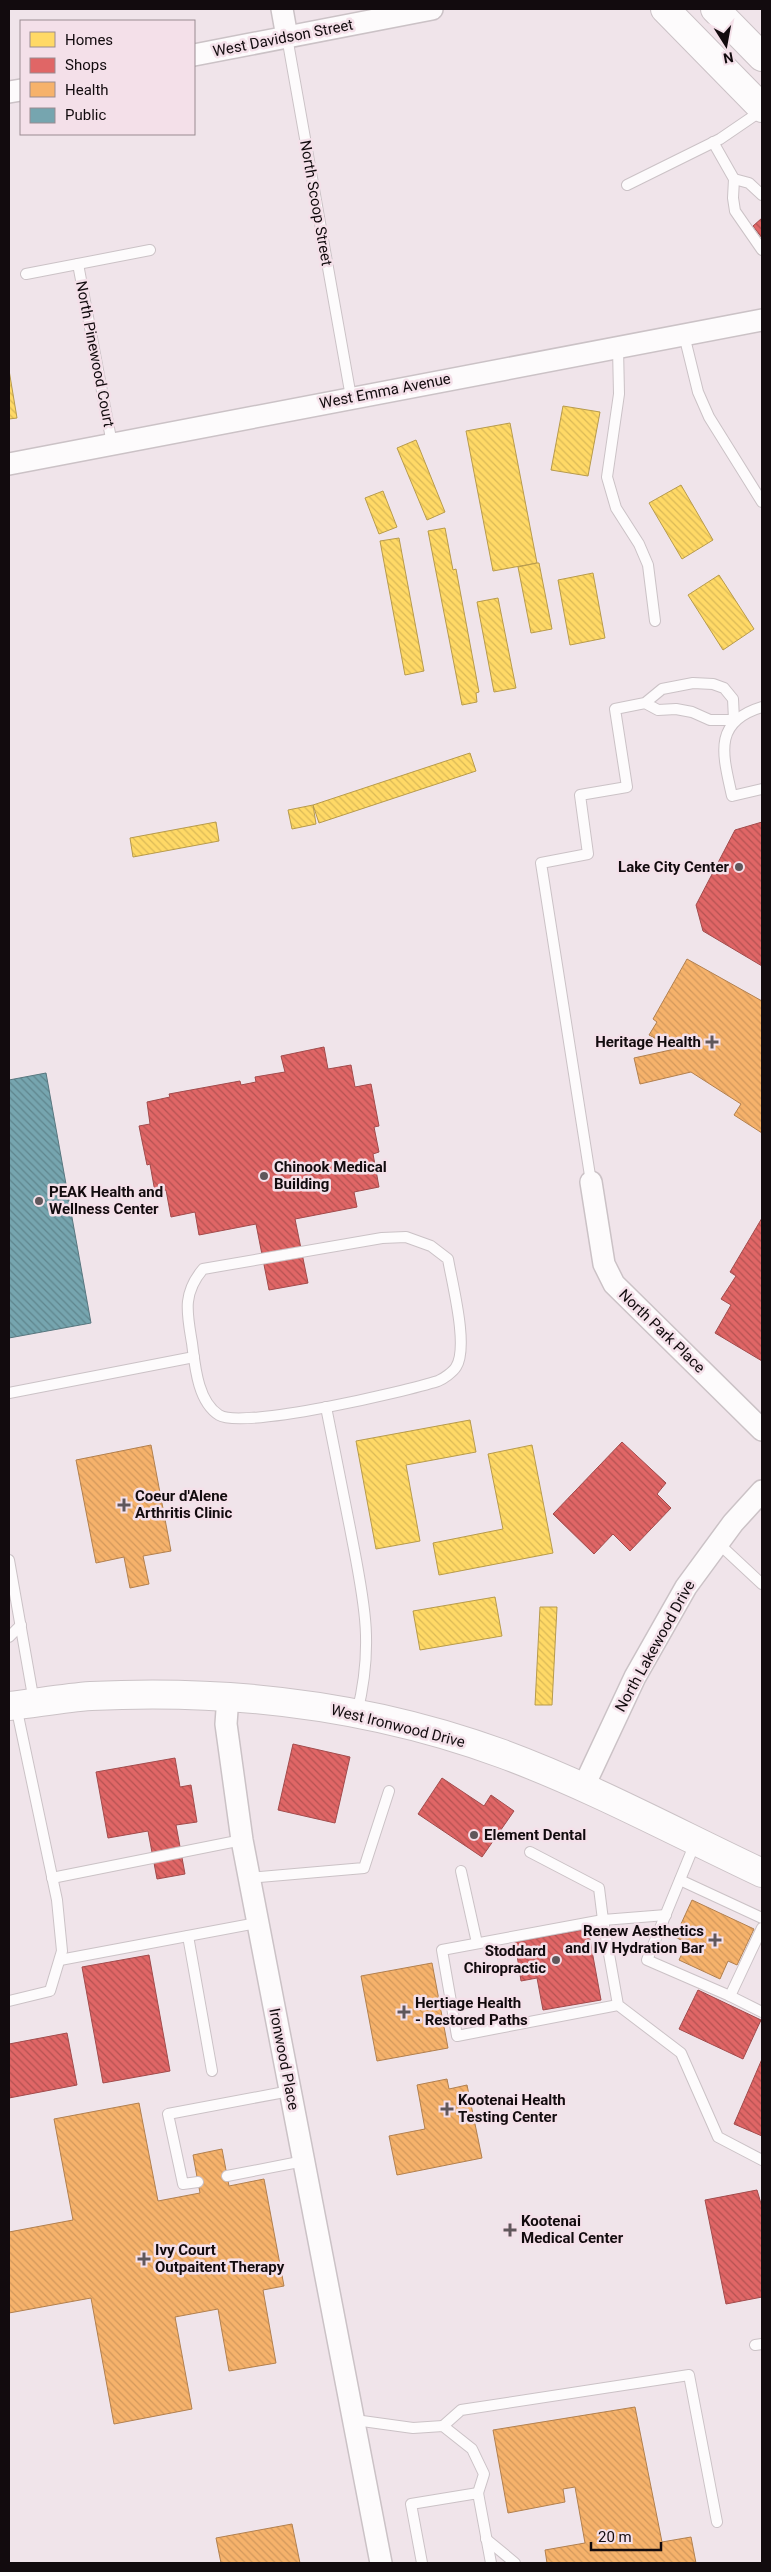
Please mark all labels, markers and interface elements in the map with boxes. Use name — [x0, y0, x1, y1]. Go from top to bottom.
street label: West Davidson Street — [211, 16, 355, 60]
legend — [20, 20, 195, 135]
north arrow — [701, 20, 751, 70]
text: Homes — [65, 31, 113, 49]
text: N — [722, 49, 735, 67]
text: Shops — [65, 56, 107, 74]
text: Health — [65, 81, 109, 99]
text: Public — [65, 106, 106, 124]
street label: North Scoop Street — [296, 139, 336, 267]
street label: North Pinewood Court — [72, 279, 118, 429]
street label: West Emma Avenue — [318, 369, 452, 413]
place label: Lake City Center — [618, 858, 729, 876]
marker: Lake City Center — [733, 861, 745, 873]
place label: Heritage Health — [595, 1033, 701, 1051]
marker: Heritage Health — [705, 1035, 719, 1049]
place label: Chinook Medical Building — [274, 1158, 387, 1193]
marker: Chinook Medical Building — [258, 1170, 270, 1182]
place label: PEAK Health and Wellness Center — [49, 1183, 163, 1218]
marker: PEAK Health and Wellness Center — [33, 1195, 45, 1207]
street label: North Park Place — [615, 1285, 709, 1377]
place label: Coeur d'Alene Arthritis Clinic — [135, 1487, 232, 1522]
marker: Coeur d'Alene Arthritis Clinic — [117, 1498, 131, 1512]
street label: North Lakewood Drive — [611, 1577, 699, 1715]
street label: West Ironwood Drive — [329, 1701, 467, 1751]
place label: Element Dental — [484, 1826, 586, 1844]
marker: Element Dental — [468, 1829, 480, 1841]
place label: Renew Aesthetics and IV Hydration Bar — [565, 1922, 704, 1957]
marker: Renew Aesthetics and IV Hydration Bar — [708, 1933, 722, 1947]
place label: Stoddard Chiropractic — [464, 1942, 546, 1977]
marker: Stoddard Chiropractic — [550, 1954, 562, 1966]
place label: Hertiage Health - Restored Paths — [415, 1994, 528, 2029]
marker: Hertiage Health - Restored Paths — [397, 2005, 411, 2019]
street label: Ironwood Place — [265, 2006, 303, 2112]
place label: Kootenai Health Testing Center — [458, 2091, 566, 2126]
marker: Kootenai Health Testing Center — [440, 2102, 454, 2116]
place label: Kootenai Medical Center — [521, 2212, 624, 2247]
marker: Kootenai Medical Center — [503, 2223, 517, 2237]
place label: Ivy Court Outpaitent Therapy — [155, 2241, 285, 2276]
marker: Ivy Court Outpaitent Therapy — [137, 2252, 151, 2266]
scale bar — [591, 2520, 661, 2552]
text: 20 m — [598, 2528, 632, 2546]

